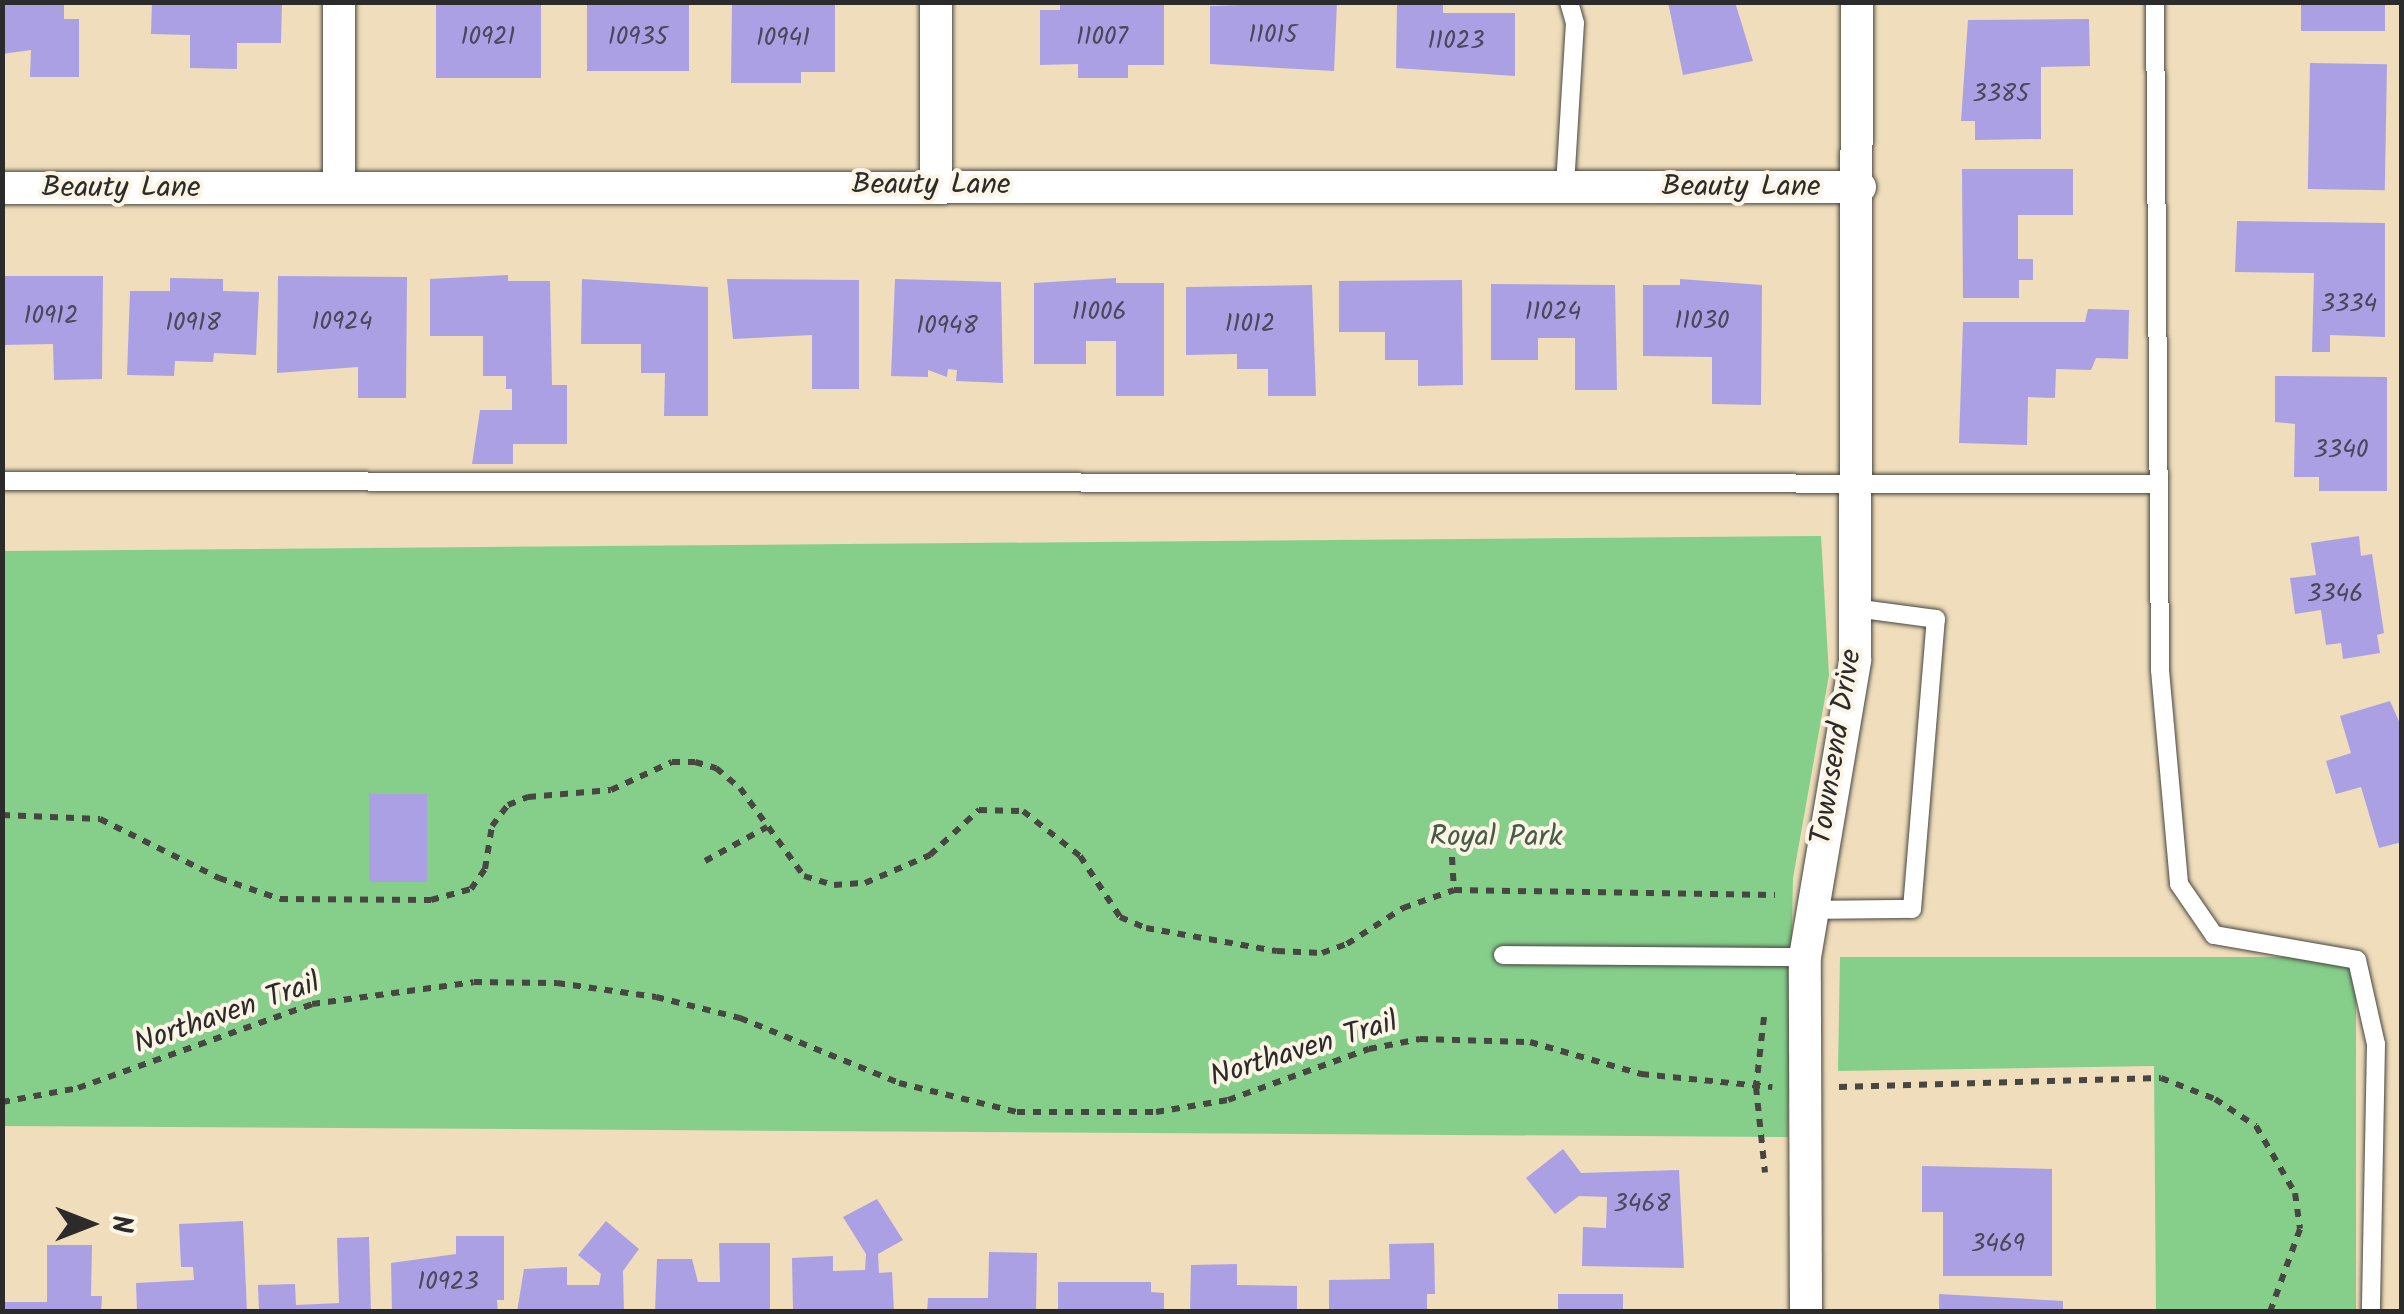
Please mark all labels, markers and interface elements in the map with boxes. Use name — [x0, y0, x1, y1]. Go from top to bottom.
house number: 11015 — [1248, 20, 1298, 50]
house number: 10921 — [461, 22, 515, 52]
house number: 10935 — [608, 22, 668, 52]
house number: 11007 — [1076, 22, 1128, 52]
house number: 10941 — [756, 23, 810, 53]
house number: 11023 — [1428, 26, 1484, 56]
house number: 3385 — [1972, 79, 2030, 109]
street label: Beauty Lane — [852, 167, 1010, 203]
street label: Beauty Lane — [1662, 169, 1820, 205]
street label: Beauty Lane — [42, 170, 200, 206]
house number: 3334 — [2321, 289, 2377, 319]
house number: 11006 — [1072, 297, 1126, 327]
house number: 11024 — [1525, 297, 1581, 327]
house number: 10912 — [24, 301, 78, 331]
house number: 11030 — [1675, 306, 1729, 336]
house number: 10924 — [312, 307, 372, 337]
house number: 10918 — [165, 308, 221, 338]
house number: 11012 — [1225, 309, 1275, 339]
house number: 10948 — [916, 311, 978, 341]
house number: 3340 — [2314, 435, 2368, 465]
house number: 3346 — [2307, 579, 2363, 609]
street label: Townsend Drive — [1804, 647, 1870, 847]
park label: Royal Park — [1430, 819, 1562, 855]
street label: Northaven Trail — [129, 965, 325, 1063]
street label: Northaven Trail — [1206, 1004, 1402, 1096]
north arrow — [40, 1174, 140, 1274]
house number: 3468 — [1614, 1189, 1670, 1219]
text: N — [98, 1215, 143, 1233]
house number: 3469 — [1971, 1229, 2025, 1259]
house number: 10923 — [417, 1267, 479, 1297]

